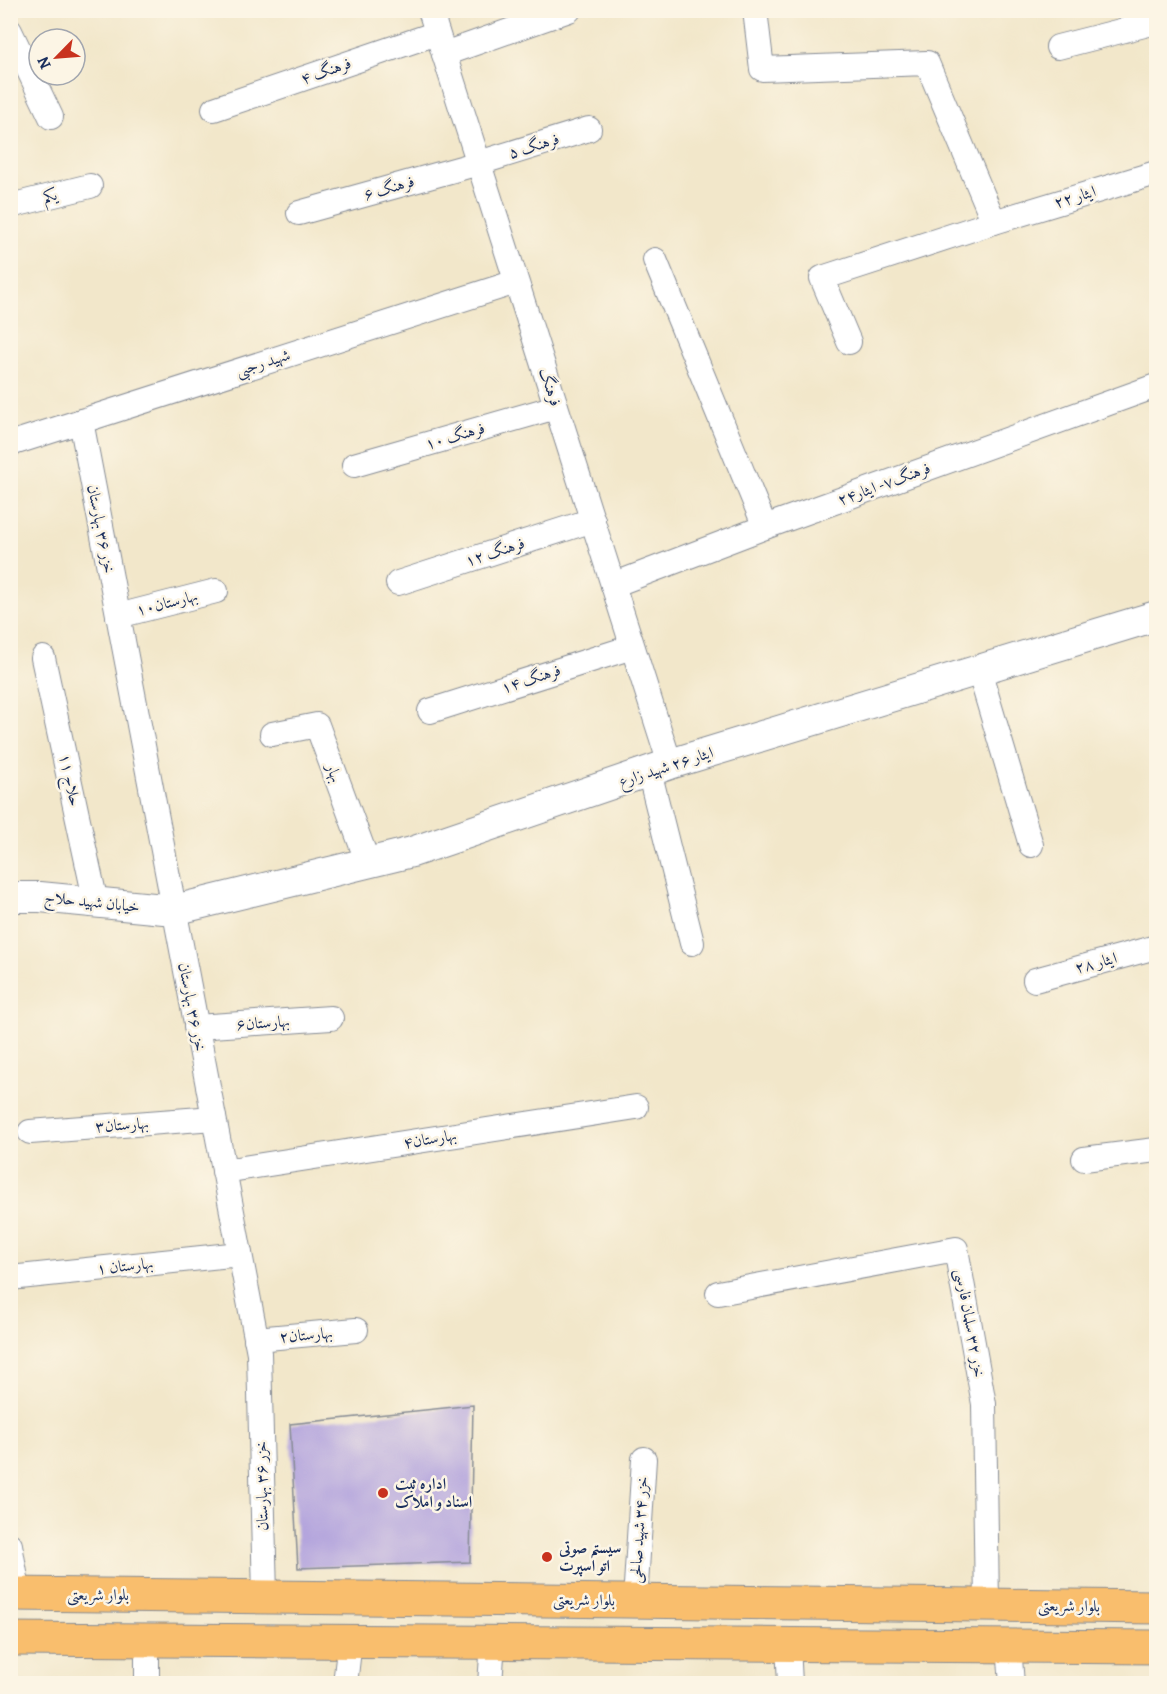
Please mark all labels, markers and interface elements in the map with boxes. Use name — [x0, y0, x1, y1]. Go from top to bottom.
north arrow — [27, 27, 87, 87]
street label: فرهنگ ۴ — [298, 52, 354, 90]
text: N — [32, 53, 57, 73]
street label: فرهنگ ۵ — [506, 128, 562, 164]
street label: فرهنگ ۶ — [361, 170, 417, 206]
street label: ایثار ۲۲ — [1051, 180, 1099, 214]
street label: یکم — [40, 183, 61, 212]
street label: شهید رجبی — [233, 344, 294, 384]
street label: فرهنگ — [533, 365, 567, 409]
street label: فرهنگ ۱۰ — [422, 417, 488, 455]
street label: فرهنگ۷- ایثار۲۴ — [834, 457, 934, 511]
street label: خزر ۳۶ بهارستان — [82, 483, 120, 575]
street label: فرهنگ ۱۲ — [462, 532, 528, 572]
street label: بهارستان۱۰ — [134, 585, 200, 621]
street label: فرهنگ ۱۴ — [498, 659, 564, 699]
street label: ایثار ۲۶ شهید زارع — [616, 741, 717, 795]
street label: حلاج ۱۱ — [51, 752, 86, 809]
street label: بهار — [320, 759, 348, 785]
street label: خیابان شهید حلاج — [43, 886, 141, 921]
street label: ایثار ۲۸ — [1072, 947, 1120, 979]
street label: خزر ۳۶ بهارستان — [173, 961, 211, 1053]
street label: بهارستان۶ — [235, 1010, 291, 1036]
street label: بهارستان۳ — [94, 1112, 150, 1138]
street label: بهارستان۴ — [402, 1124, 458, 1154]
street label: بهارستان ۱ — [96, 1252, 154, 1280]
street label: خزر ۳۲ سلمان فارسی — [950, 1267, 990, 1379]
street label: بهارستان۲ — [278, 1322, 334, 1348]
street label: خزر ۳۶ بهارستان — [250, 1441, 274, 1531]
place label: اداره ثبت اسناد و املاک — [395, 1473, 472, 1513]
street label: خزر ۳۴ شهید صالحی — [624, 1476, 654, 1584]
marker: اداره ثبت اسناد و املاک — [376, 1486, 390, 1500]
place label: سیستم صوتی اتو اسپرت — [558, 1537, 621, 1577]
marker: سیستم صوتی اتو اسپرت — [540, 1550, 554, 1564]
street label: بلوار شریعتی — [67, 1584, 129, 1606]
street label: بلوار شریعتی — [553, 1588, 615, 1612]
street label: بلوار شریعتی — [1038, 1594, 1100, 1618]

